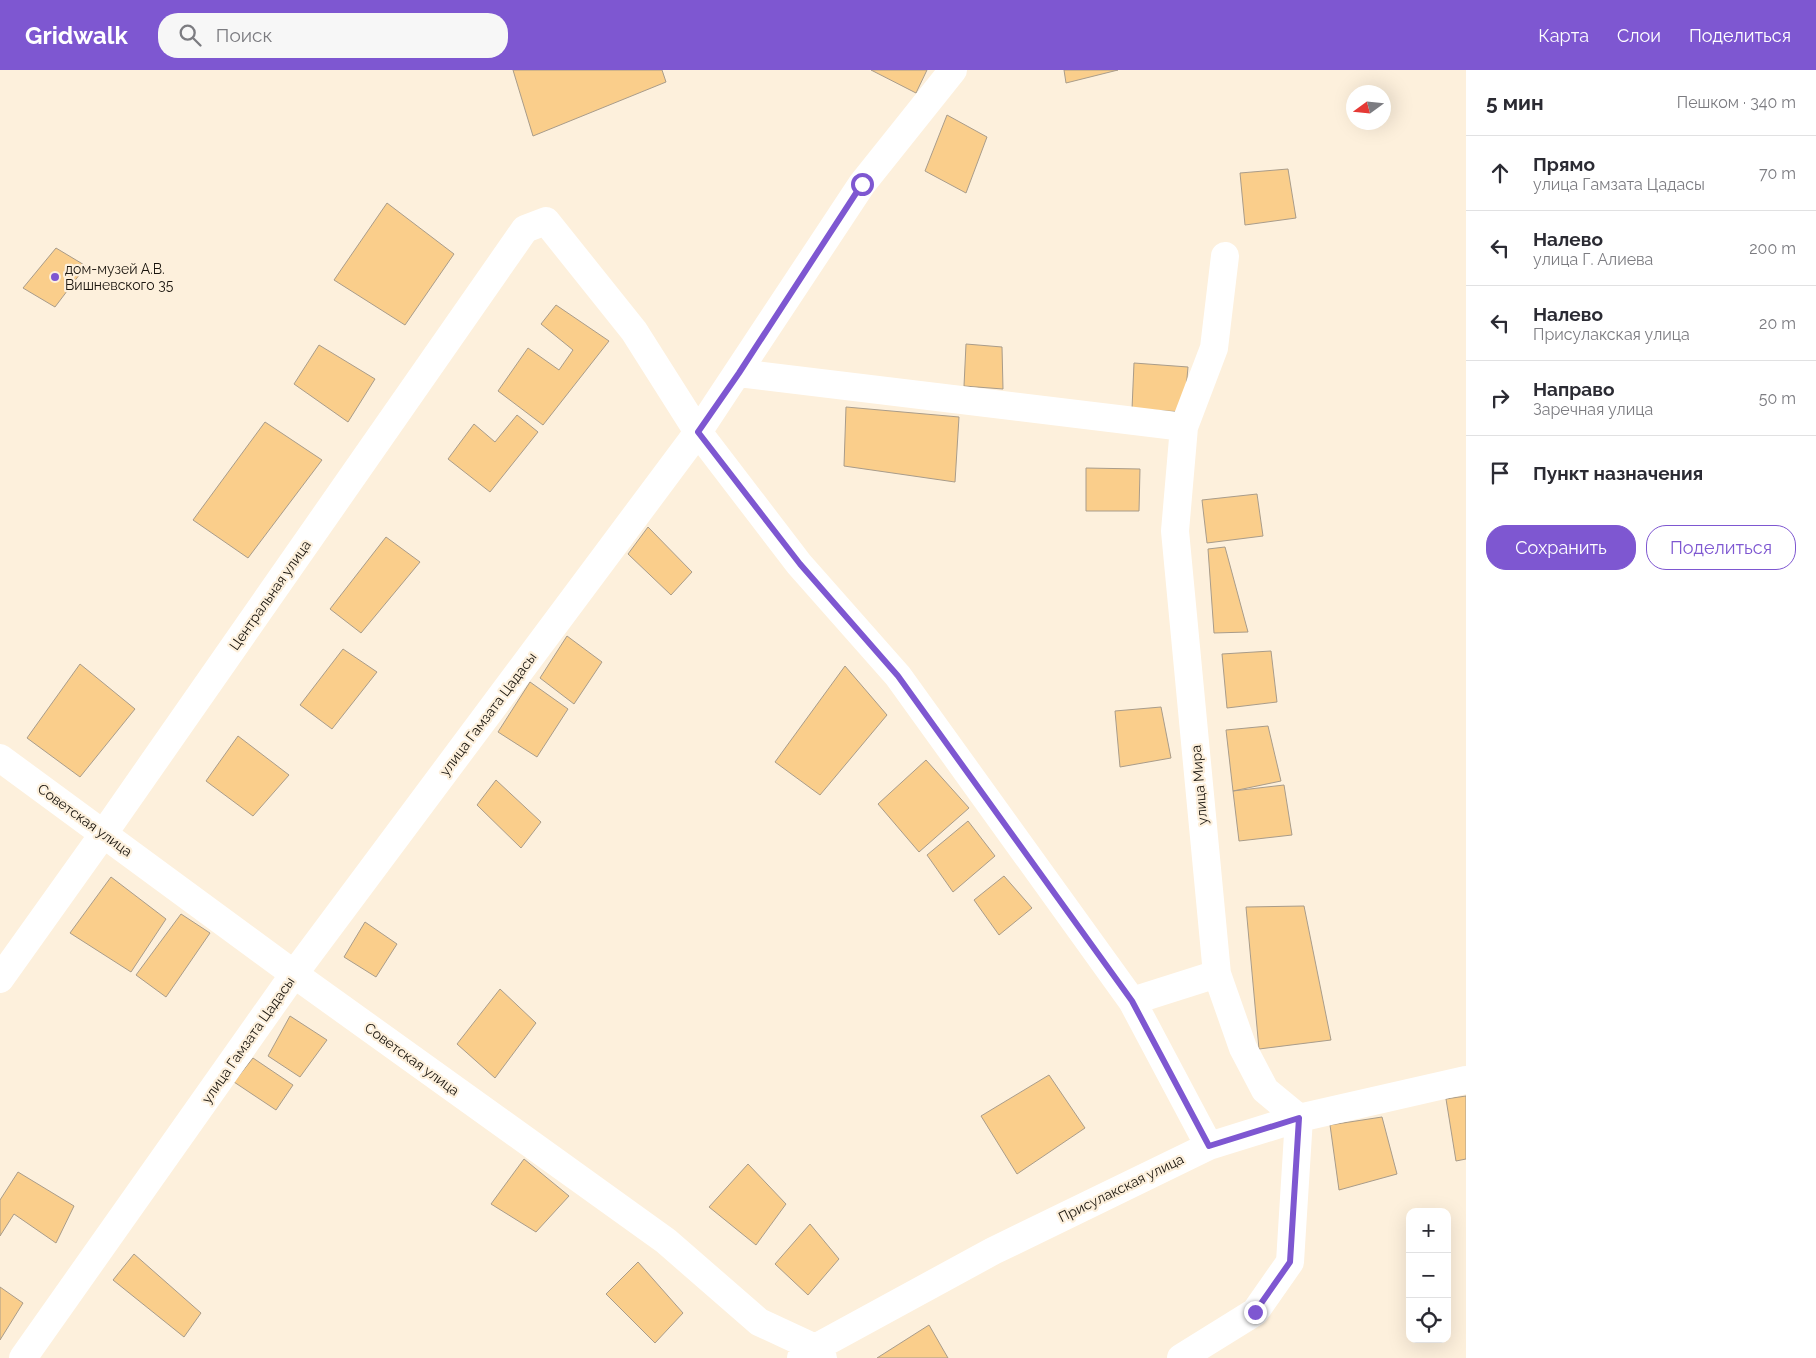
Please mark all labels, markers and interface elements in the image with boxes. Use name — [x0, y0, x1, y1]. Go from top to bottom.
search box — [158, 13, 508, 58]
text: Gridwalk — [25, 21, 128, 50]
icon: search — [176, 21, 204, 49]
text: Поиск — [216, 24, 272, 46]
text: Карта — [1538, 25, 1589, 46]
text: Слои — [1617, 25, 1661, 46]
text: Поделиться — [1689, 25, 1791, 46]
north arrow — [1346, 85, 1391, 130]
text: 5 мин — [1486, 90, 1544, 115]
text: Пешком · 340 m — [1677, 93, 1796, 112]
text: Прямо — [1533, 153, 1595, 175]
icon: ahead — [1486, 159, 1514, 187]
text: 70 m — [1759, 164, 1796, 183]
route start — [851, 173, 874, 196]
text: улица Гамзата Цадасы — [1533, 175, 1705, 194]
text: Налево — [1533, 228, 1603, 250]
icon: left — [1486, 234, 1514, 262]
text: 200 m — [1749, 239, 1796, 258]
text: улица Г. Алиева — [1533, 250, 1653, 269]
place label: дом-музей А.В. Вишневского 35 — [65, 261, 174, 293]
marker: дом-музей А.В. Вишневского 35 — [49, 271, 61, 283]
text: Налево — [1533, 303, 1603, 325]
icon: left — [1486, 309, 1514, 337]
text: 20 m — [1759, 314, 1796, 333]
text: Присулакская улица — [1533, 325, 1690, 344]
text: Направо — [1533, 378, 1614, 400]
icon: right — [1486, 384, 1514, 412]
text: 50 m — [1759, 389, 1796, 408]
text: Заречная улица — [1533, 400, 1653, 419]
icon: arrive — [1486, 459, 1514, 487]
text: Пункт назначения — [1533, 462, 1703, 484]
button: Сохранить — [1486, 525, 1636, 570]
button: Поделиться — [1646, 525, 1796, 570]
street label: Центральная улица — [226, 537, 314, 653]
street label: улица Гамзата Цадасы — [436, 649, 540, 779]
street label: улица Мира — [1188, 744, 1210, 826]
street label: Советская улица — [35, 780, 135, 860]
street label: улица Гамзата Цадасы — [198, 974, 298, 1106]
street label: Советская улица — [362, 1019, 462, 1099]
street label: Присулакская улица — [1056, 1151, 1186, 1225]
map controls — [1406, 1208, 1451, 1343]
button: + — [1406, 1208, 1451, 1253]
button: − — [1406, 1253, 1451, 1298]
button: locate — [1406, 1298, 1451, 1343]
route end — [1244, 1301, 1267, 1324]

